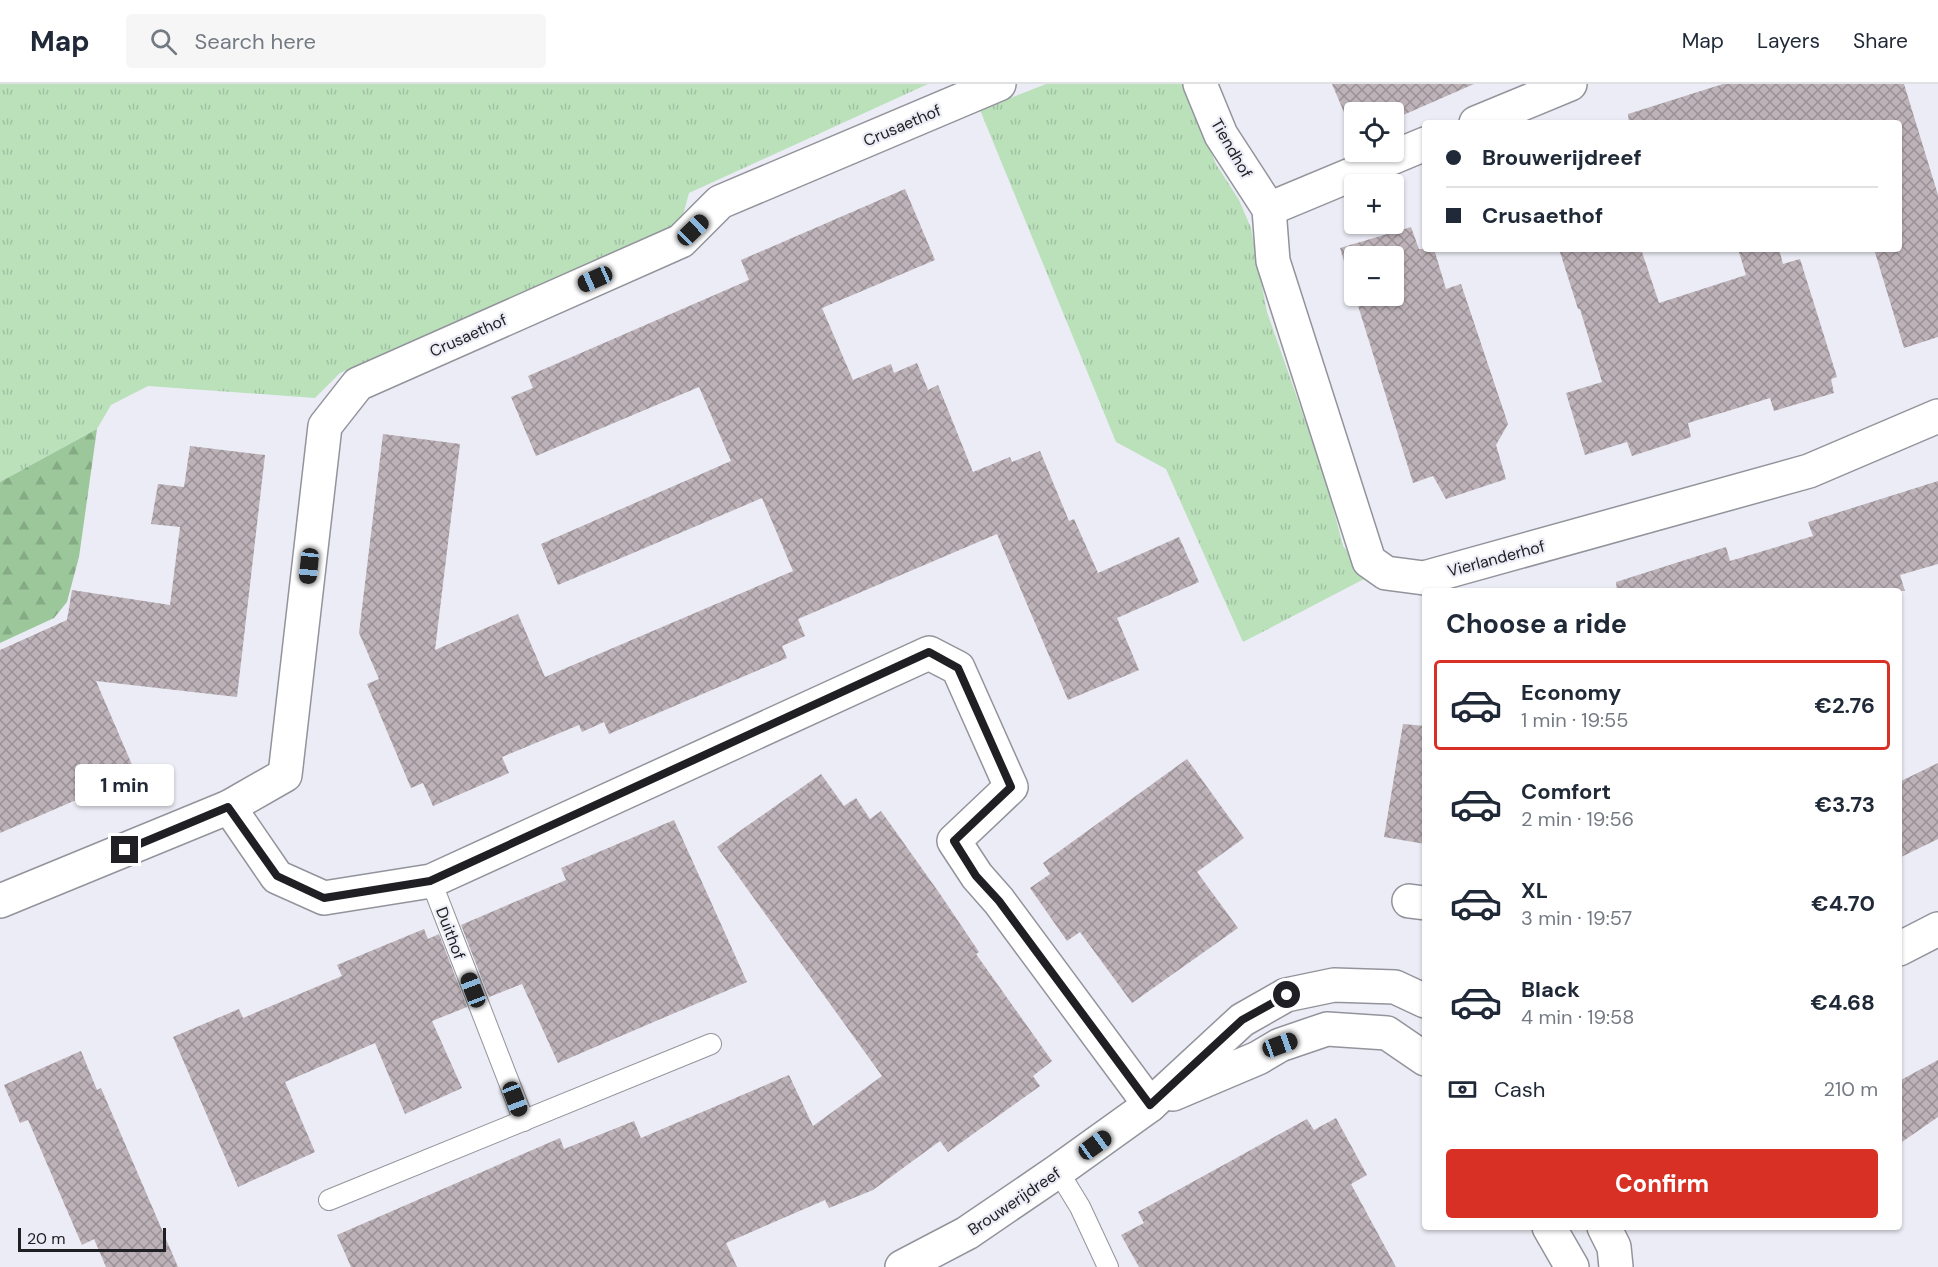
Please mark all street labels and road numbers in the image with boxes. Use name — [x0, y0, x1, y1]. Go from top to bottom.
street label: Crusaethof — [860, 100, 944, 151]
street label: Tiendhof — [1206, 115, 1257, 182]
street label: Crusaethof — [426, 309, 510, 362]
street label: Vierlanderhof — [1445, 535, 1547, 582]
street label: Duithof — [431, 904, 470, 962]
street label: Brouwerijdreef — [964, 1163, 1065, 1240]

